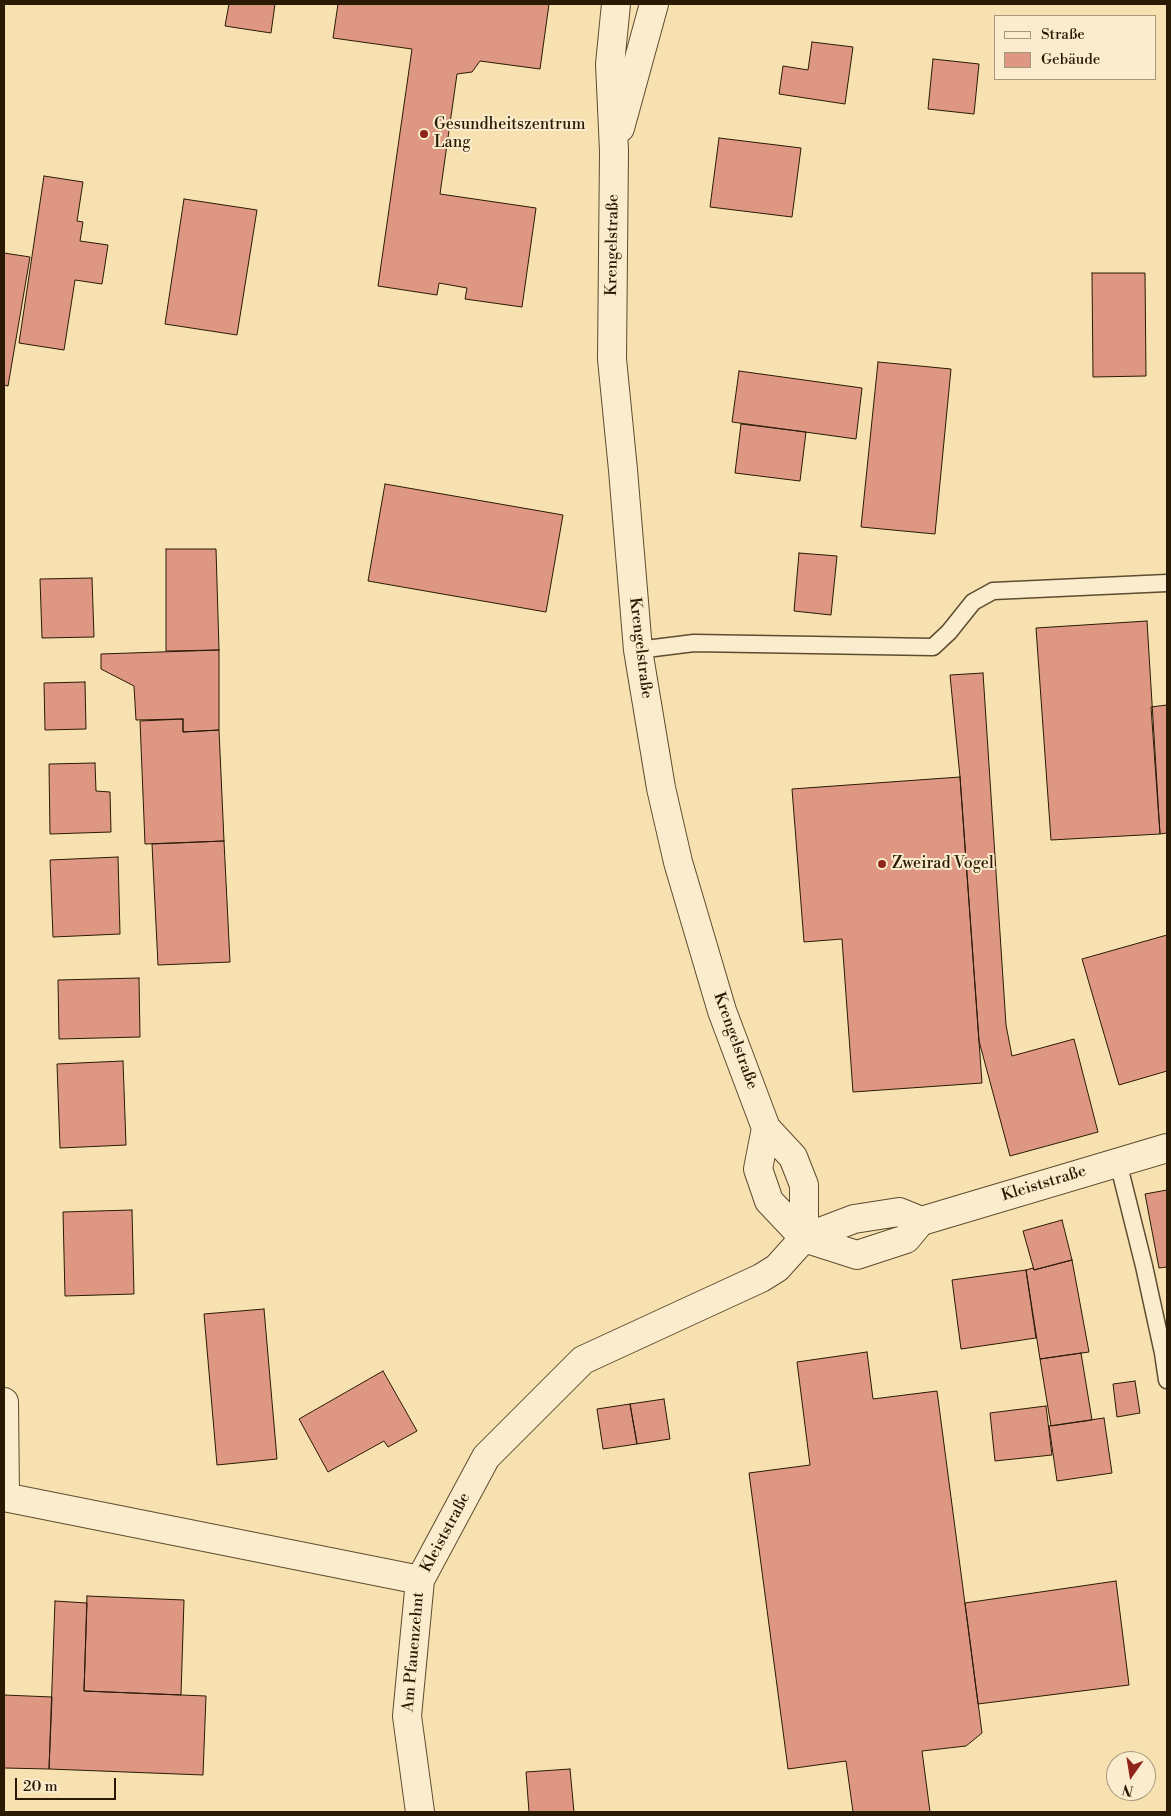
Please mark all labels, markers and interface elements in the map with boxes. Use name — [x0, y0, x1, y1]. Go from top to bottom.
legend — [994, 15, 1156, 80]
text: Straße — [1041, 25, 1085, 44]
text: Gebäude — [1041, 50, 1100, 69]
place label: Gesundheitszentrum Lang — [434, 115, 585, 153]
marker: Gesundheitszentrum Lang — [418, 128, 430, 140]
street label: Krengelstraße — [603, 194, 623, 296]
street label: Krengelstraße — [624, 596, 656, 700]
place label: Zweirad Vogel — [892, 854, 994, 874]
marker: Zweirad Vogel — [876, 858, 888, 870]
street label: Krengelstraße — [709, 990, 761, 1092]
street label: Kleiststraße — [999, 1162, 1089, 1206]
street label: Kleiststraße — [417, 1490, 475, 1576]
street label: Am Pfauenzehnt — [399, 1591, 429, 1713]
north arrow — [1106, 1751, 1156, 1801]
scale bar — [18, 1768, 119, 1800]
text: 20 m — [23, 1777, 58, 1796]
text: N — [1120, 1780, 1135, 1800]

